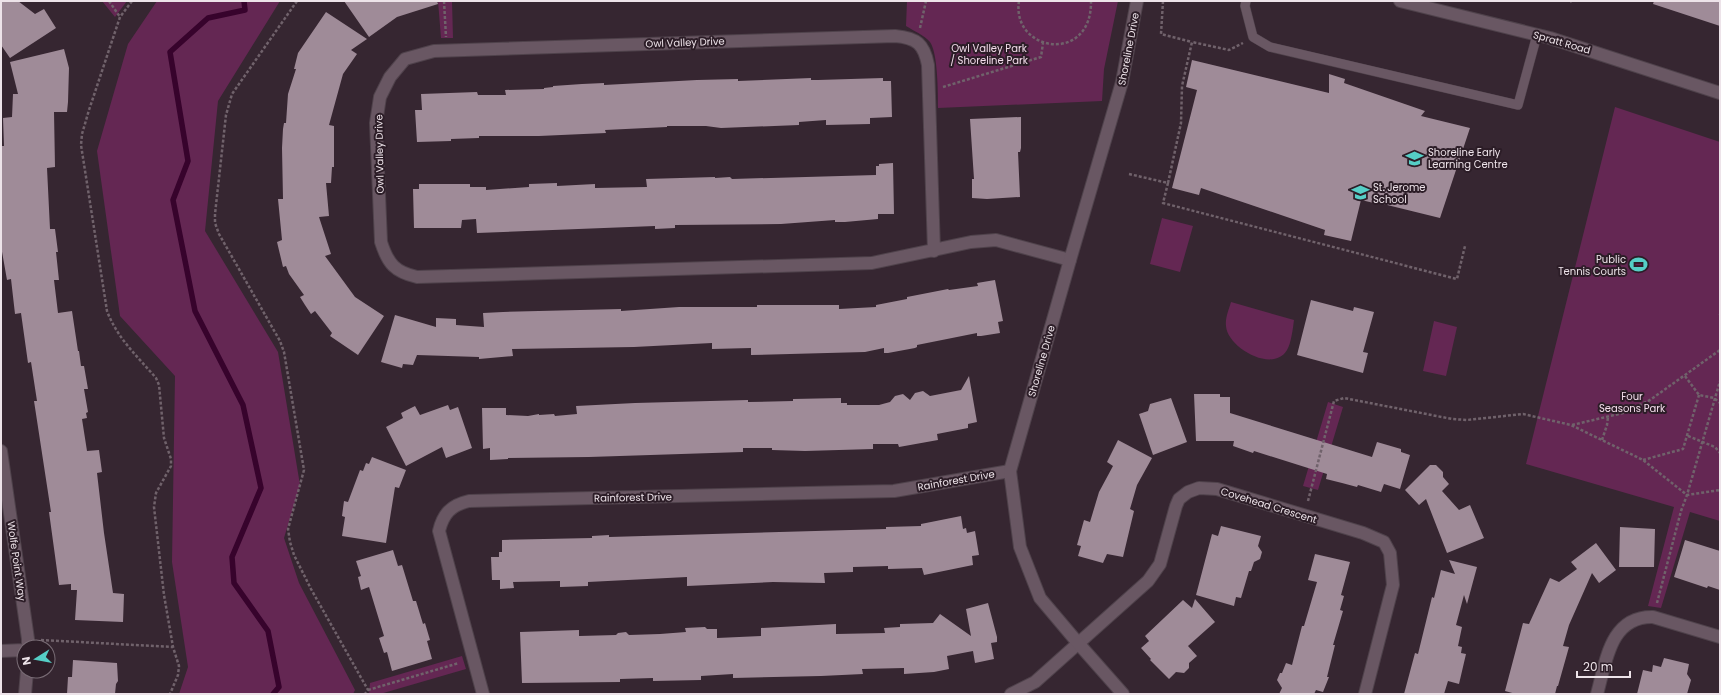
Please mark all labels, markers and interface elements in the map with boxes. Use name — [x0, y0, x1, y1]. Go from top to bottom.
street label: Shoreline Drive — [1114, 11, 1143, 87]
street label: Spratt Road — [1531, 27, 1592, 58]
street label: Owl Valley Drive — [645, 34, 725, 51]
park label: Owl Valley Park / Shoreline Park — [950, 41, 1029, 68]
street label: Owl Valley Drive — [371, 114, 388, 194]
place label: Shoreline Early Learning Centre — [1428, 145, 1508, 172]
school or university icon: Shoreline Early Learning Centre — [1405, 148, 1425, 168]
place label: St. Jerome School — [1373, 180, 1425, 207]
school or university icon: St. Jerome School — [1350, 183, 1370, 203]
place label: Public Tennis Courts — [1558, 252, 1626, 279]
sports icon: Public Tennis Courts — [1629, 255, 1649, 275]
street label: Shoreline Drive — [1024, 324, 1059, 399]
park label: Four Seasons Park — [1599, 389, 1666, 416]
street label: Rainforest Drive — [916, 466, 996, 495]
street label: Covehead Crescent — [1219, 484, 1319, 527]
street label: Rainforest Drive — [594, 489, 672, 506]
street label: Wolfe Point Way — [3, 520, 30, 602]
north arrow — [16, 639, 56, 679]
scale bar — [1577, 653, 1630, 679]
text: N — [18, 655, 35, 666]
text: 20 m — [1583, 658, 1613, 675]

